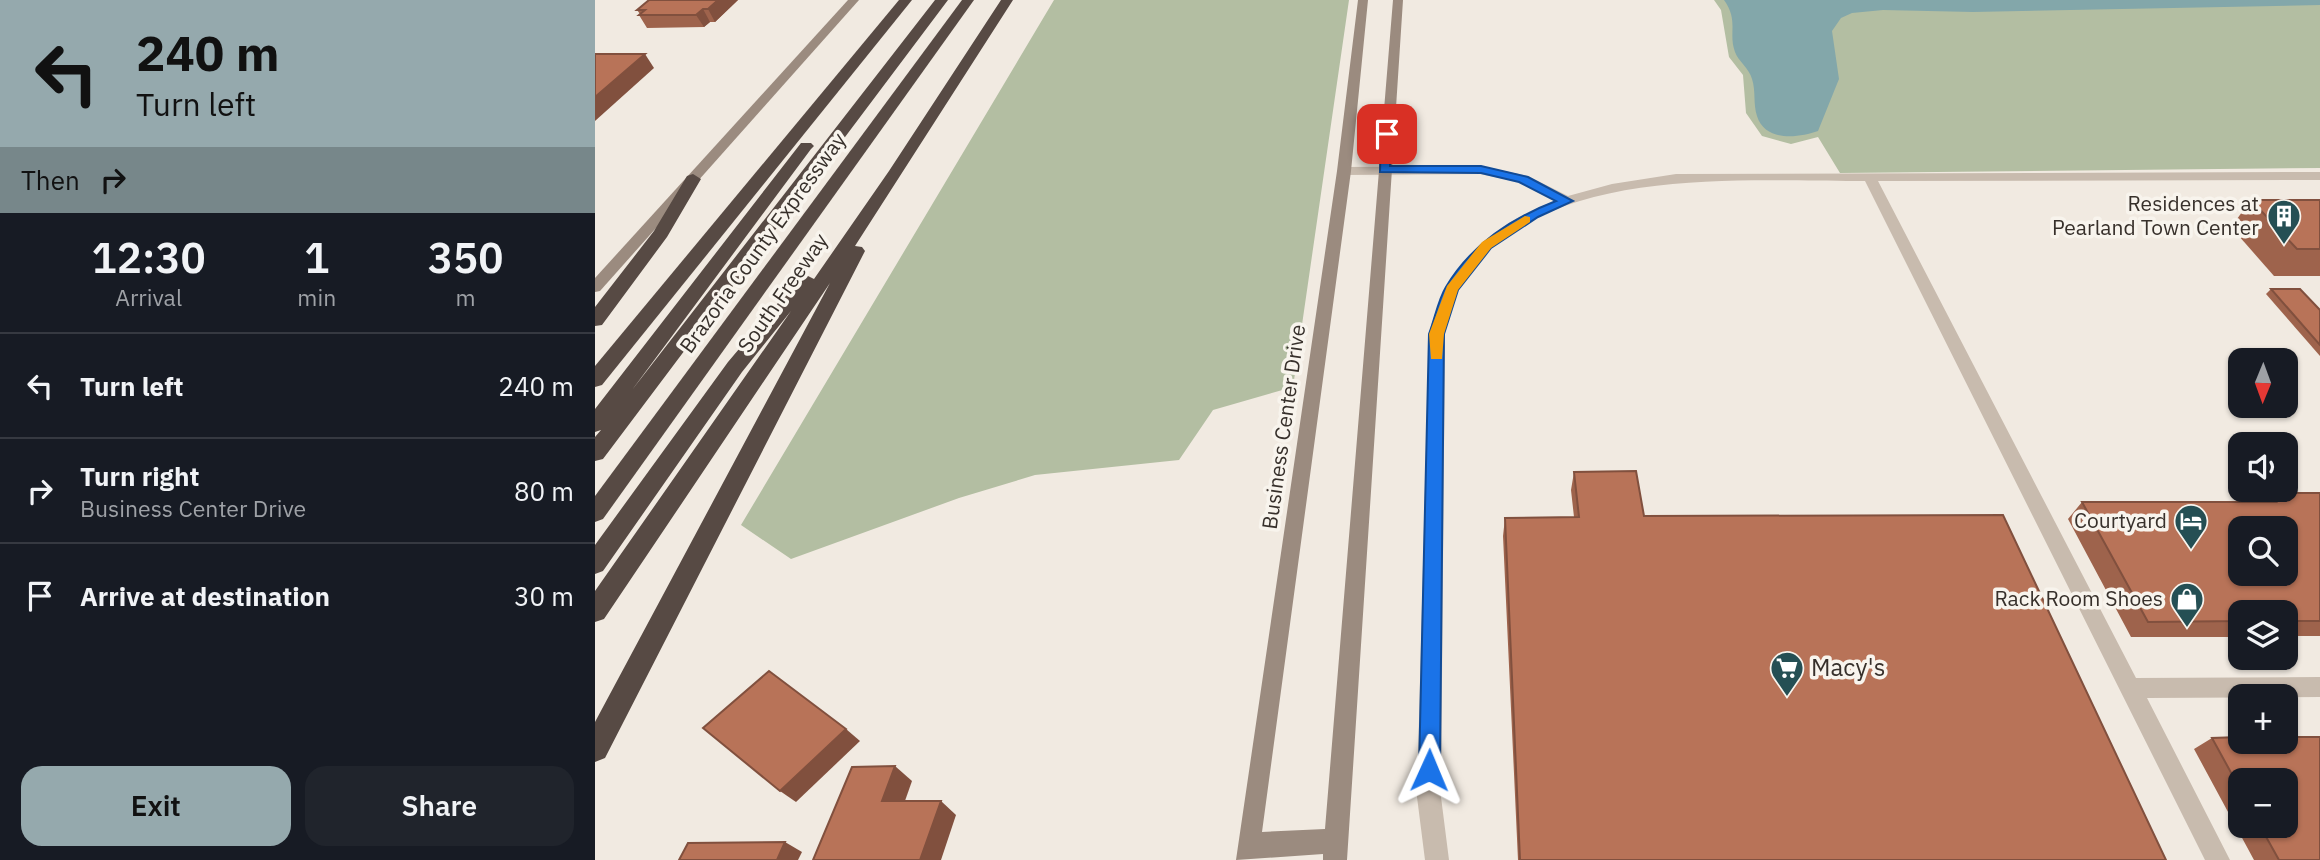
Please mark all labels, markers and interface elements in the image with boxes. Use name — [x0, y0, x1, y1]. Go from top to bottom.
text: 240 m — [136, 21, 280, 84]
icon: left — [21, 28, 112, 119]
text: Turn left — [136, 83, 256, 125]
pin — [1357, 104, 1417, 164]
icon: arrive — [1368, 115, 1406, 153]
street label: Brazoria County Expressway — [673, 126, 852, 358]
icon: right — [94, 161, 132, 199]
text: Then — [21, 163, 80, 197]
place label: Residences at Pearland Town Center — [2052, 189, 2259, 241]
building icon: Residences at Pearland Town Center — [2265, 197, 2303, 246]
street label: South Freeway — [731, 227, 834, 358]
text: 12:30 — [92, 230, 206, 285]
text: 1 — [304, 230, 329, 285]
text: 350 — [428, 230, 503, 285]
text: Arrival — [115, 282, 182, 312]
text: min — [297, 282, 336, 312]
text: m — [456, 282, 476, 312]
street label: Business Center Drive — [1255, 323, 1311, 531]
north arrow — [2228, 348, 2298, 418]
map controls — [2228, 348, 2298, 838]
icon: left — [21, 367, 59, 405]
text: Turn left — [80, 369, 183, 403]
text: 240 m — [498, 369, 574, 403]
button: sound — [2228, 432, 2298, 502]
text: Turn right — [80, 459, 199, 493]
icon: right — [21, 472, 59, 510]
text: 80 m — [514, 474, 574, 508]
text: Business Center Drive — [80, 493, 306, 523]
hotel icon: Courtyard — [2172, 502, 2210, 551]
place label: Courtyard — [2074, 506, 2167, 534]
button: search — [2228, 516, 2298, 586]
icon: arrive — [21, 577, 59, 615]
text: Arrive at destination — [80, 579, 330, 613]
text: 30 m — [514, 579, 574, 613]
shop icon: Rack Room Shoes — [2168, 580, 2206, 629]
place label: Rack Room Shoes — [1994, 584, 2163, 612]
button: layers — [2228, 600, 2298, 670]
supermarket icon: Macy's — [1768, 649, 1806, 698]
place label: Macy's — [1811, 651, 1885, 683]
button: + — [2228, 684, 2298, 754]
position arrow — [1392, 733, 1466, 807]
button: Exit — [21, 766, 291, 846]
button: Share — [305, 766, 574, 846]
button: − — [2228, 768, 2298, 838]

